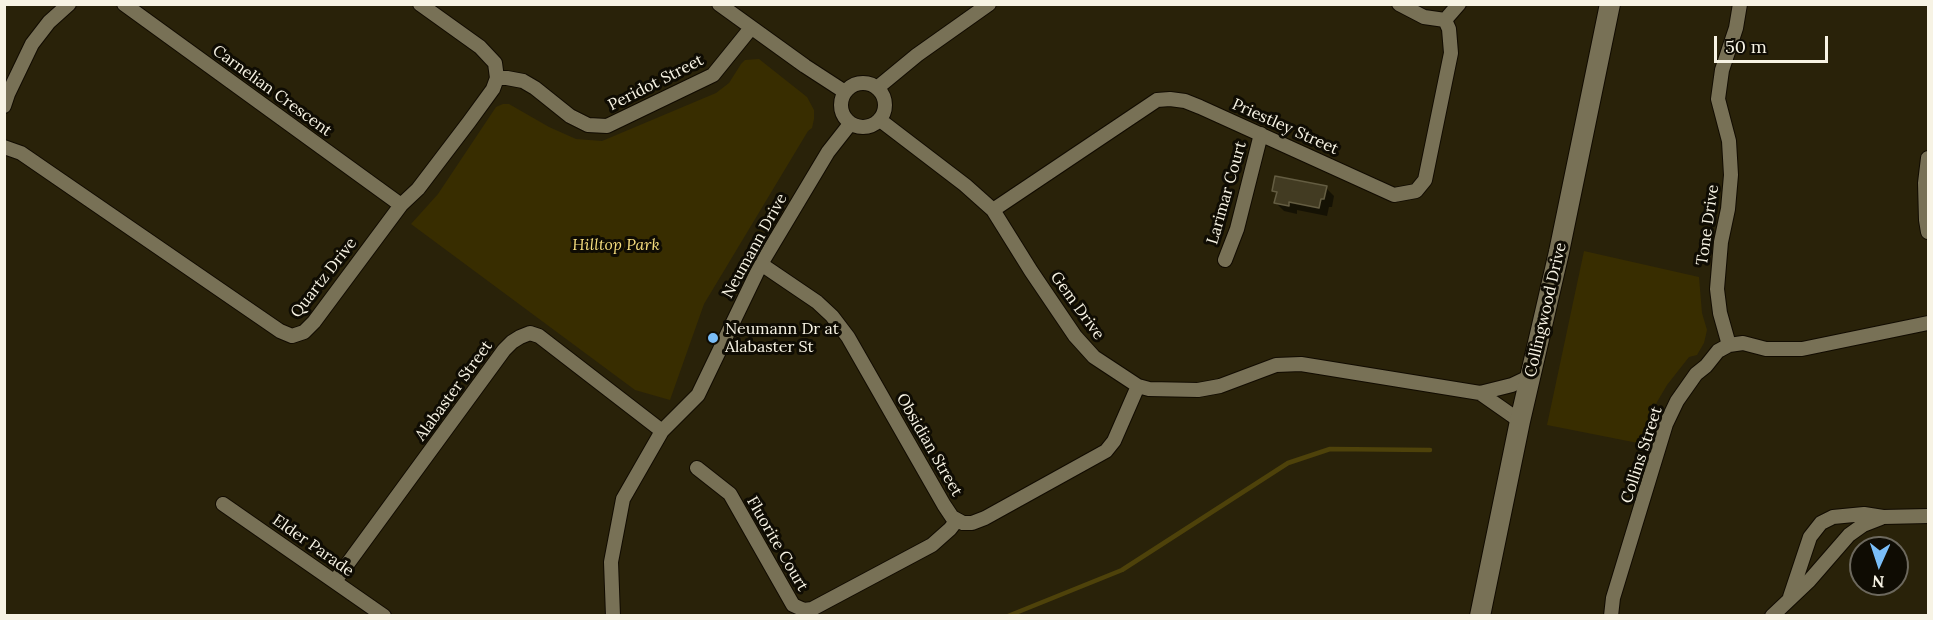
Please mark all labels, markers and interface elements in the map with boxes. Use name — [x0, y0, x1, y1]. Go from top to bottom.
scale bar — [1717, 24, 1831, 62]
text: 50 m — [1725, 35, 1767, 58]
street label: Carnelian Crescent — [209, 41, 335, 141]
street label: Peridot Street — [605, 51, 707, 115]
street label: Priestley Street — [1229, 95, 1341, 159]
street label: Larimar Court — [1203, 139, 1251, 247]
street label: Tone Drive — [1693, 183, 1723, 267]
street label: Neumann Drive — [718, 190, 792, 302]
street label: Quartz Drive — [287, 234, 361, 322]
park label: Hilltop Park — [572, 235, 660, 255]
street label: Collingwood Drive — [1521, 241, 1571, 379]
street label: Gem Drive — [1046, 268, 1108, 344]
place label: Neumann Dr at Alabaster St — [725, 319, 839, 357]
marker: Neumann Dr at Alabaster St — [706, 331, 720, 345]
street label: Alabaster Street — [411, 337, 497, 445]
street label: Obsidian Street — [892, 390, 966, 500]
street label: Collins Street — [1617, 404, 1667, 506]
street label: Fluorite Court — [742, 493, 812, 595]
street label: Elder Parade — [269, 511, 357, 581]
north arrow — [1849, 536, 1909, 596]
text: N — [1871, 572, 1885, 592]

